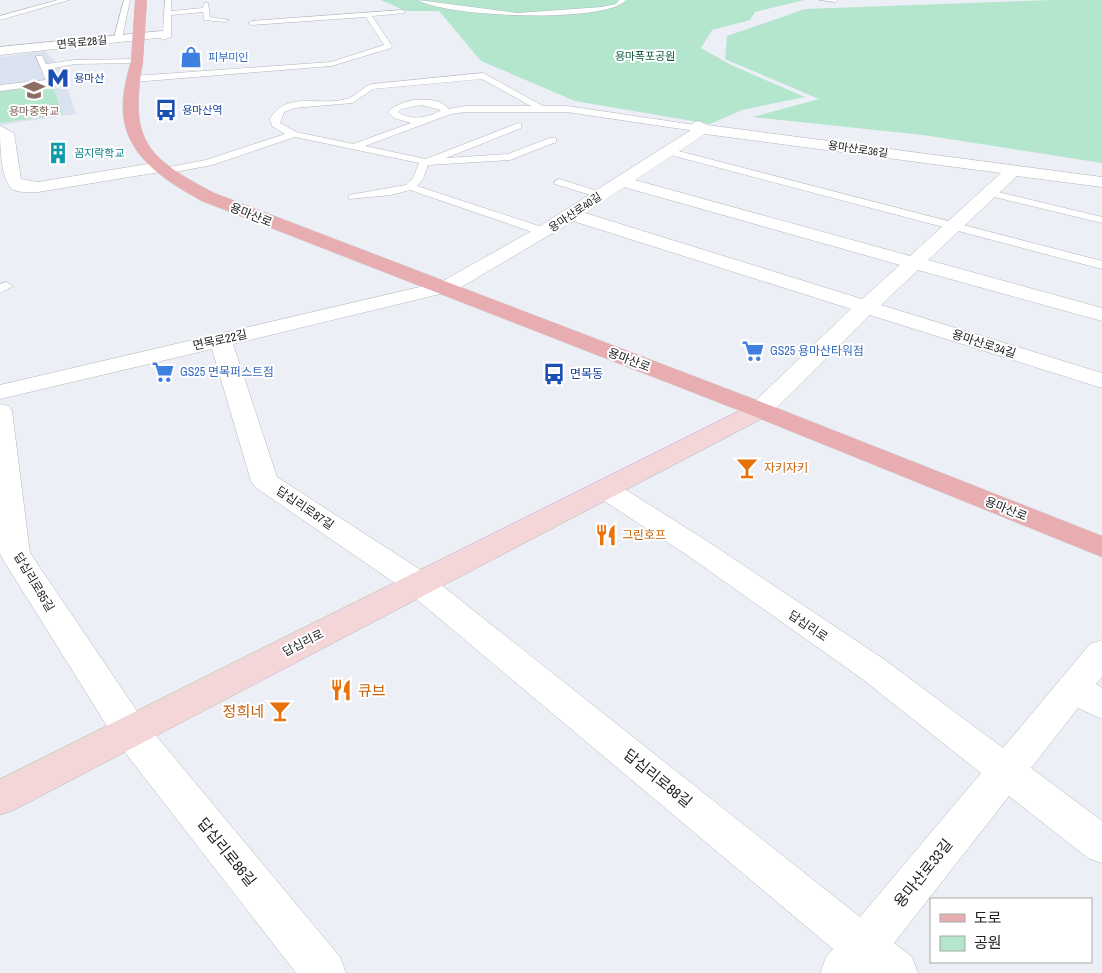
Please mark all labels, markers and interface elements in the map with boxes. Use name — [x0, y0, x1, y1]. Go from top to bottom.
street label: 면목로28길 — [56, 32, 108, 52]
shop icon: 피부미인 — [178, 44, 204, 70]
park label: 용마폭포공원 — [615, 49, 675, 63]
place label: 피부미인 — [208, 50, 248, 64]
metro station icon: 용마산 — [45, 65, 71, 91]
place label: 용마산 — [74, 71, 104, 85]
school or university icon: 용마중학교 — [21, 77, 47, 103]
bus stop icon: 용마산역 — [153, 97, 179, 123]
place label: 용마산역 — [182, 103, 222, 117]
place label: 용마중학교 — [9, 104, 59, 118]
street label: 용마산로36길 — [827, 138, 889, 160]
building icon: 꼼지락학교 — [45, 140, 71, 166]
place label: 꼼지락학교 — [74, 146, 125, 160]
street label: 용마산로40길 — [546, 189, 604, 235]
street label: 용마산로 — [228, 199, 274, 231]
street label: 면목로22길 — [191, 326, 249, 354]
street label: 용마산로34길 — [950, 326, 1018, 362]
supermarket icon: GS25 용마산타워점 — [740, 338, 766, 364]
place label: GS25 용마산타워점 — [770, 343, 864, 359]
street label: 용마산로 — [606, 345, 652, 375]
supermarket icon: GS25 면목퍼스트점 — [150, 359, 176, 385]
bus stop icon: 면목동 — [541, 361, 567, 387]
place label: GS25 면목퍼스트점 — [180, 364, 274, 380]
place label: 면목동 — [570, 366, 603, 382]
bar icon: 자키자키 — [734, 455, 760, 481]
place label: 자키자키 — [764, 460, 808, 476]
street label: 답십리로87길 — [273, 483, 337, 533]
street label: 용마산로 — [983, 493, 1029, 525]
restaurant icon: 그린호프 — [593, 522, 619, 548]
place label: 그린호프 — [622, 527, 666, 543]
street label: 답십리로85길 — [10, 550, 58, 614]
street label: 답십리로 — [785, 607, 831, 645]
street label: 답십리로 — [280, 626, 326, 660]
restaurant icon: 큐브 — [328, 677, 354, 703]
place label: 큐브 — [358, 680, 386, 701]
bar icon: 정희네 — [267, 698, 293, 724]
place label: 정희네 — [223, 701, 264, 722]
street label: 답십리로88길 — [619, 744, 697, 812]
street label: 답십리로86길 — [193, 813, 261, 891]
street label: 용마산로33길 — [889, 834, 957, 912]
legend — [930, 898, 1092, 963]
text: 도로 — [974, 907, 1002, 928]
text: 공원 — [974, 932, 1002, 953]

